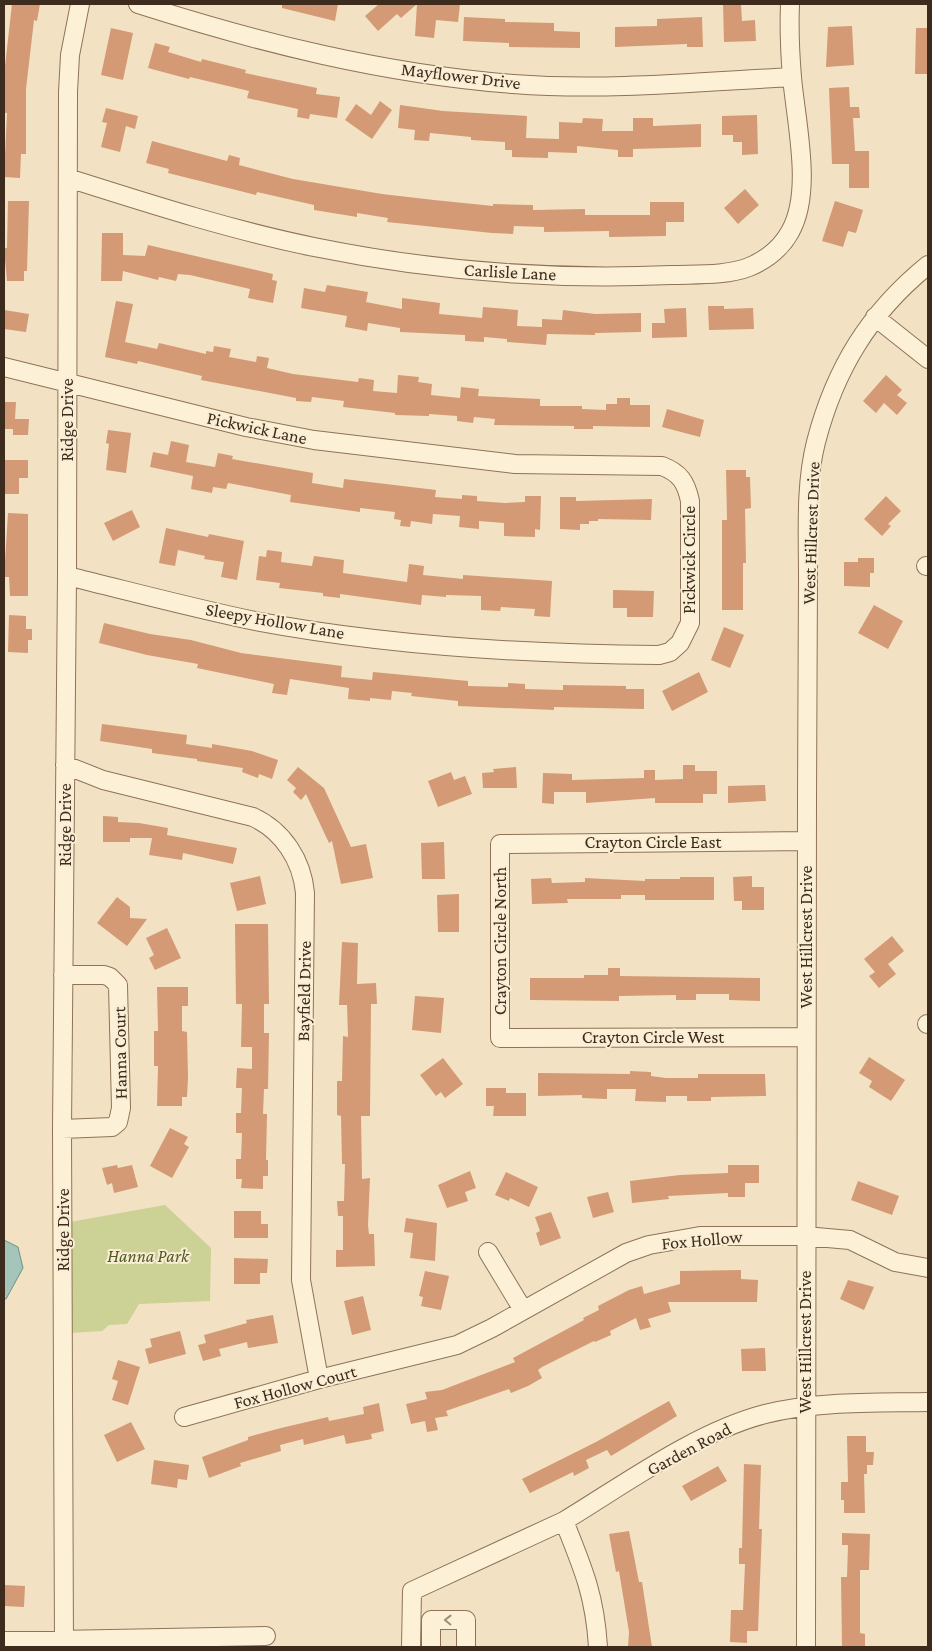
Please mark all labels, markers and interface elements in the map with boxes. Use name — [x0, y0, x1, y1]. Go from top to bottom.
street label: Mayflower Drive — [400, 59, 522, 93]
street label: Carlisle Lane — [463, 260, 557, 284]
street label: Ridge Drive — [57, 378, 77, 462]
street label: Pickwick Lane — [205, 408, 309, 448]
street label: West Hillcrest Drive — [799, 461, 823, 605]
street label: Pickwick Circle — [679, 506, 699, 614]
street label: Sleepy Hollow Lane — [204, 599, 346, 643]
street label: Ridge Drive — [55, 783, 75, 867]
street label: Crayton Circle East — [585, 832, 723, 852]
street label: West Hillcrest Drive — [796, 865, 816, 1009]
street label: Crayton Circle North — [490, 866, 510, 1015]
street label: Bayfield Drive — [293, 940, 315, 1042]
street label: Hanna Court — [109, 1006, 131, 1099]
street label: Crayton Circle West — [582, 1027, 725, 1047]
street label: Ridge Drive — [53, 1188, 73, 1272]
street label: Fox Hollow — [661, 1226, 744, 1254]
park label: Hanna Park — [107, 1246, 190, 1266]
street label: West Hillcrest Drive — [795, 1270, 815, 1414]
street label: Fox Hollow Court — [232, 1361, 359, 1413]
street label: Garden Road — [643, 1418, 735, 1480]
one-way arrow — [444, 1615, 452, 1625]

